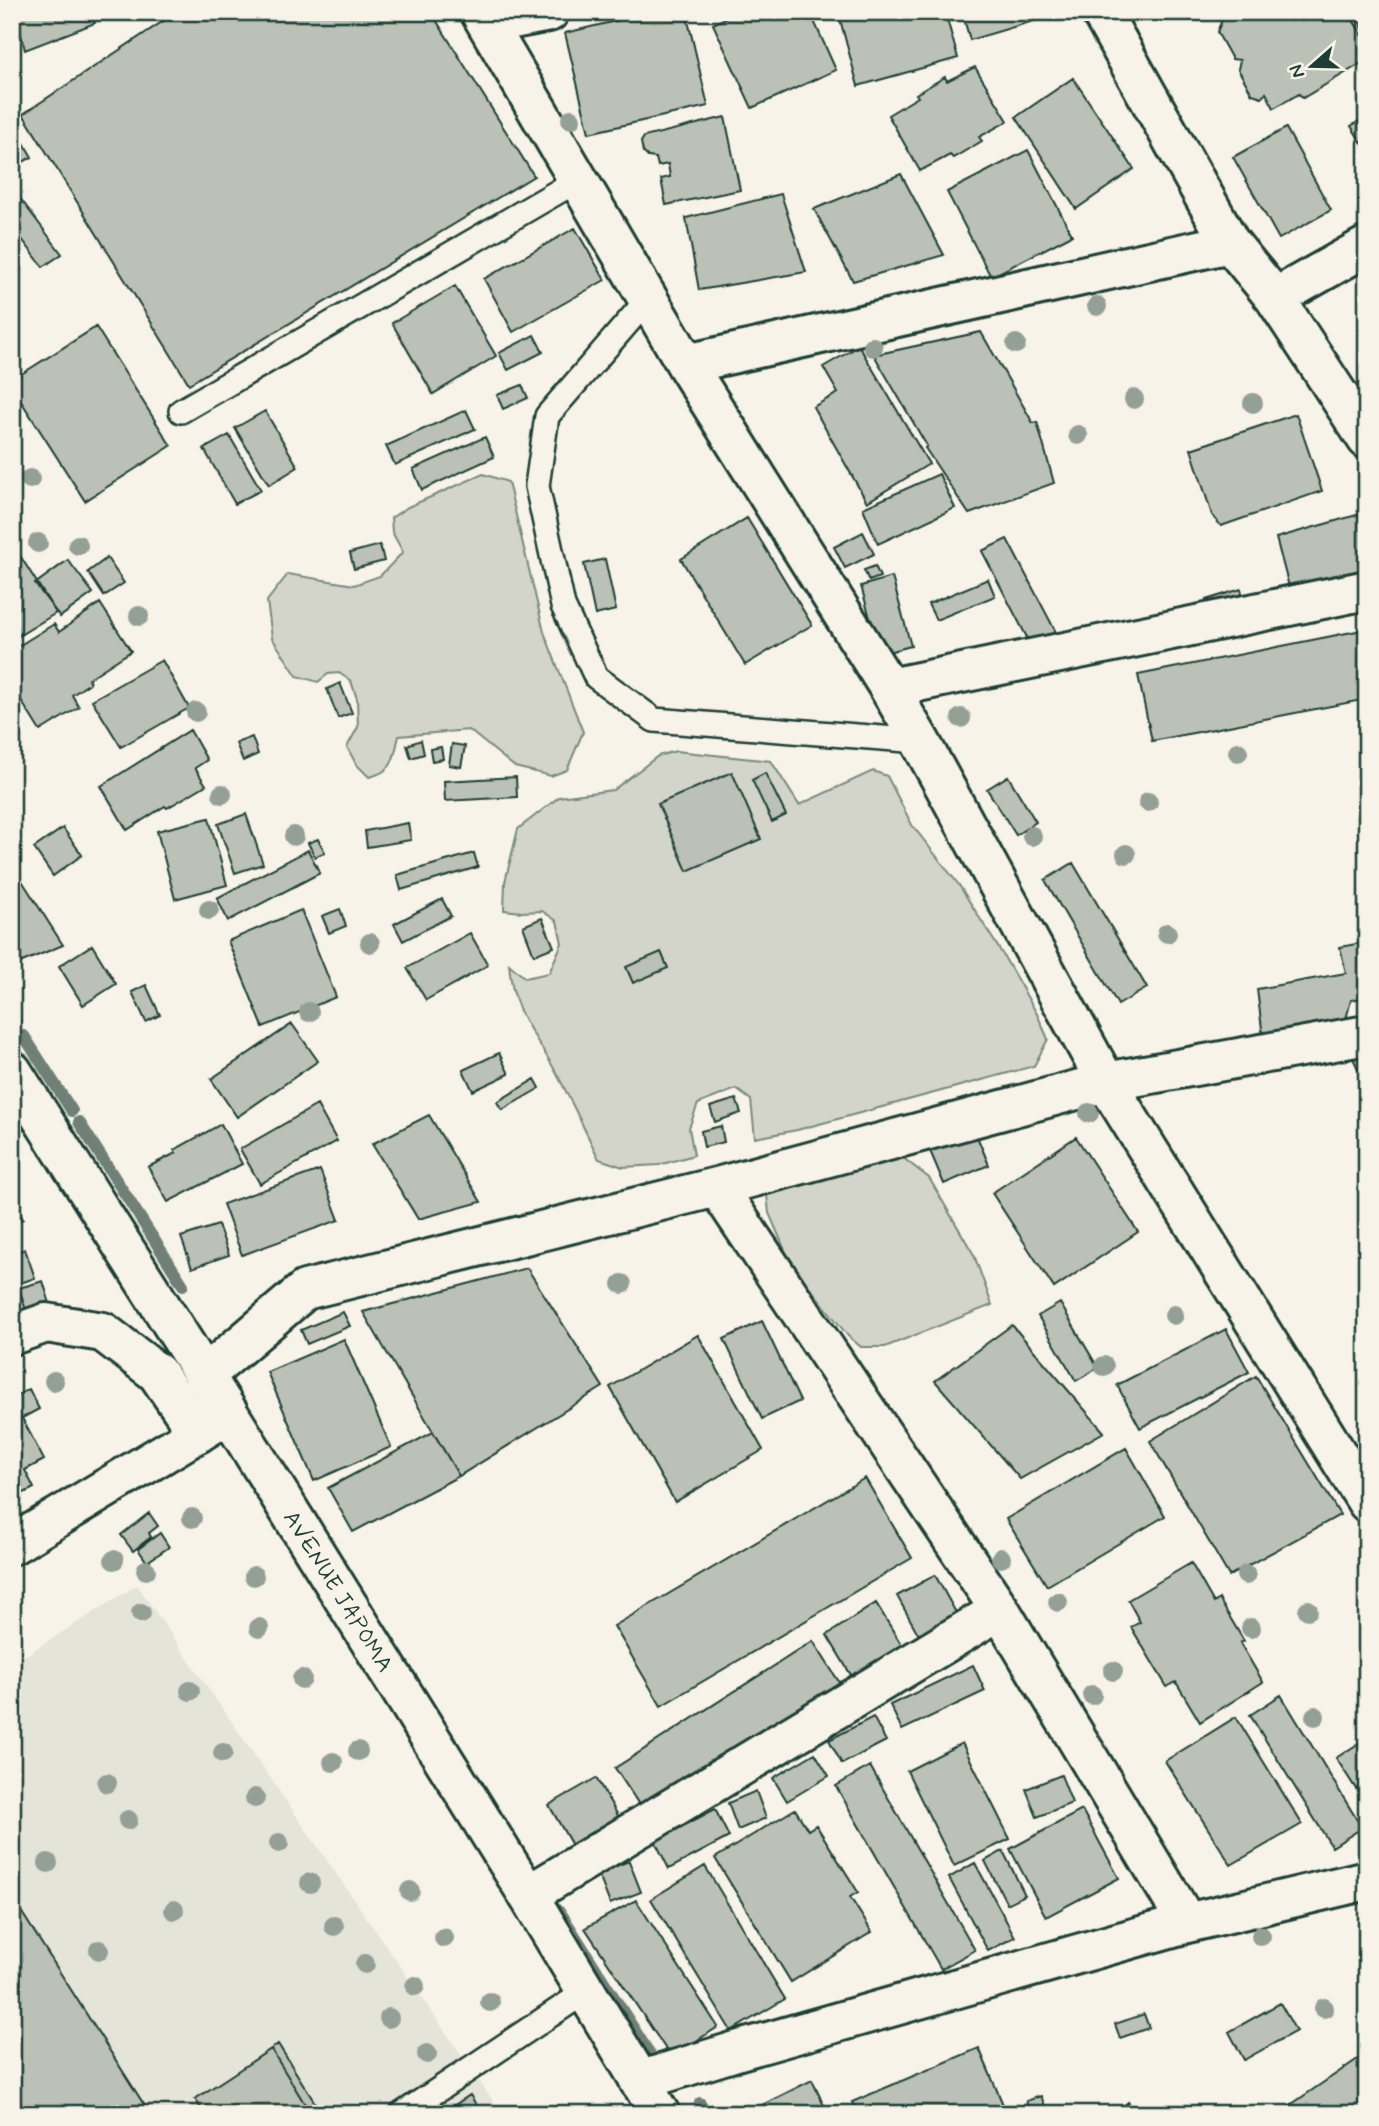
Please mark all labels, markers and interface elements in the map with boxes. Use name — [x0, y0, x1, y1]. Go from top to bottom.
north arrow — [1278, 32, 1348, 102]
text: N — [1284, 61, 1311, 82]
street label: AVENUE JAPOMA — [275, 1505, 399, 1679]

